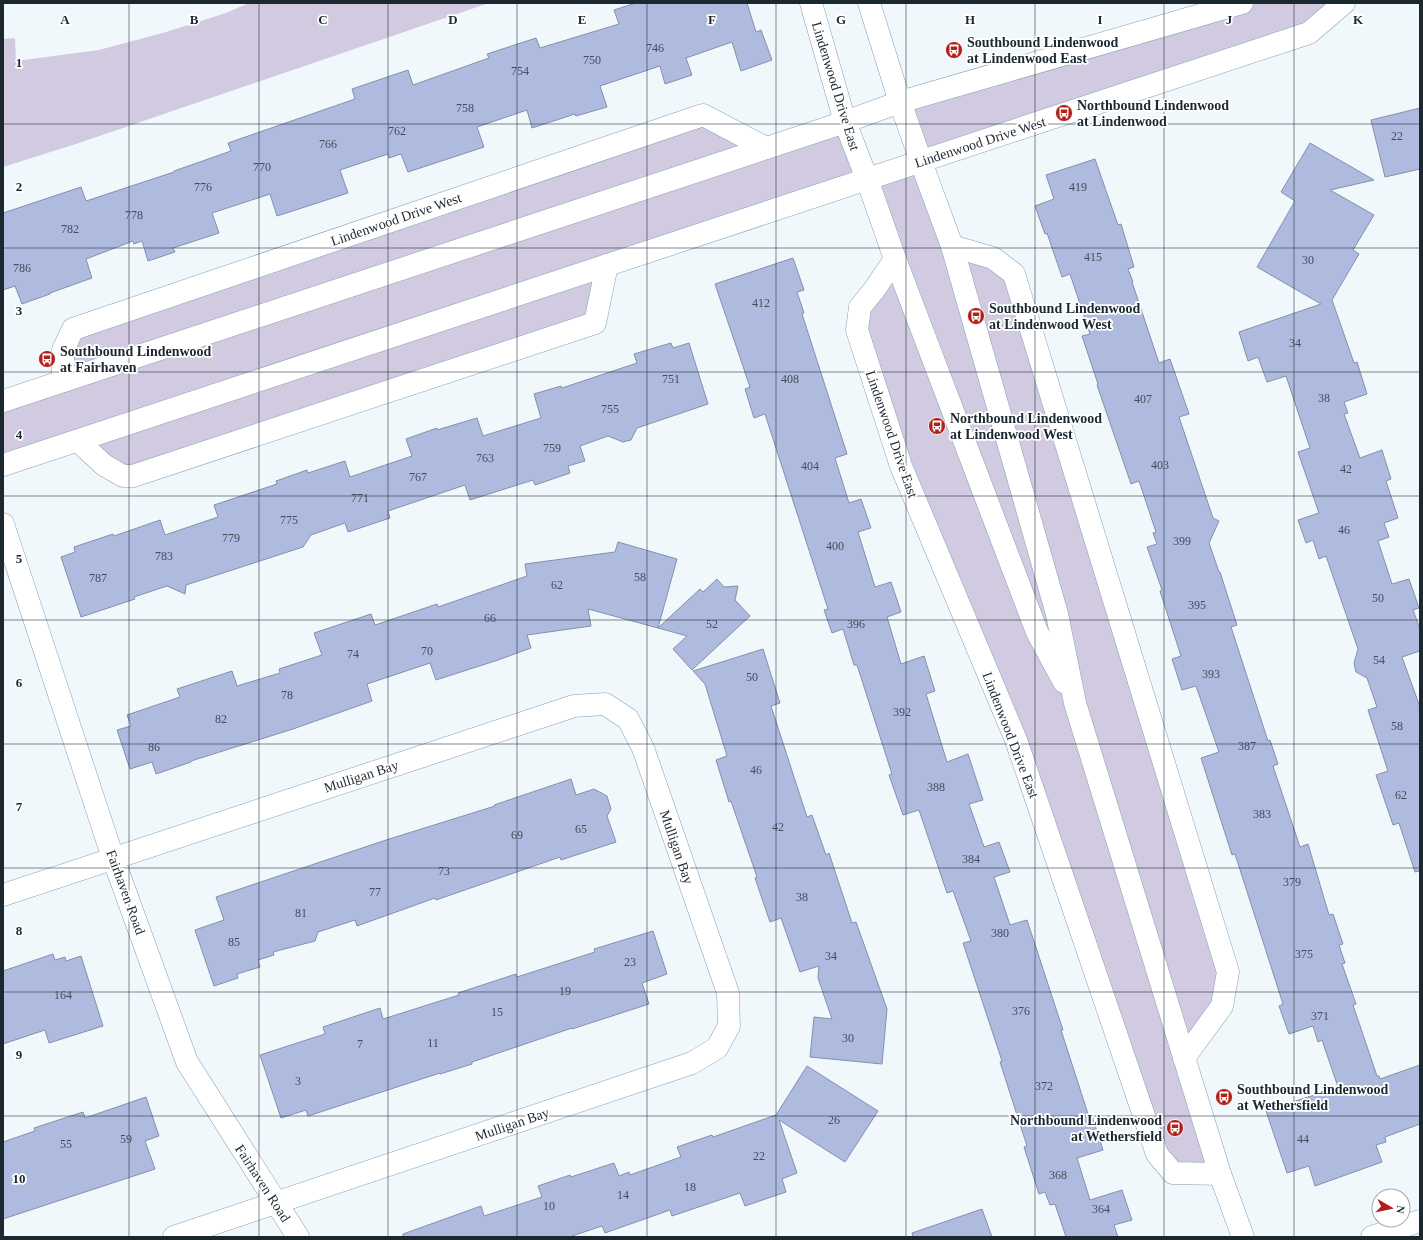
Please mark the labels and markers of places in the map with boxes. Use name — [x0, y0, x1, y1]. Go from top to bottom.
place label: Southbound Lindenwood at Lindenwood East — [967, 35, 1119, 66]
bus stop icon: Southbound Lindenwood at Lindenwood East — [944, 40, 964, 60]
place label: Northbound Lindenwood at Lindenwood — [1077, 98, 1229, 129]
bus stop icon: Northbound Lindenwood at Lindenwood — [1054, 103, 1074, 123]
place label: Southbound Lindenwood at Lindenwood West — [989, 301, 1141, 332]
bus stop icon: Southbound Lindenwood at Lindenwood West — [966, 306, 986, 326]
place label: Southbound Lindenwood at Fairhaven — [60, 344, 212, 375]
bus stop icon: Southbound Lindenwood at Fairhaven — [37, 349, 57, 369]
place label: Northbound Lindenwood at Lindenwood West — [950, 411, 1102, 442]
bus stop icon: Northbound Lindenwood at Lindenwood West — [927, 416, 947, 436]
place label: Southbound Lindenwood at Wethersfield — [1237, 1082, 1389, 1113]
bus stop icon: Southbound Lindenwood at Wethersfield — [1214, 1087, 1234, 1107]
place label: Northbound Lindenwood at Wethersfield — [1010, 1113, 1162, 1144]
bus stop icon: Northbound Lindenwood at Wethersfield — [1165, 1118, 1185, 1138]

